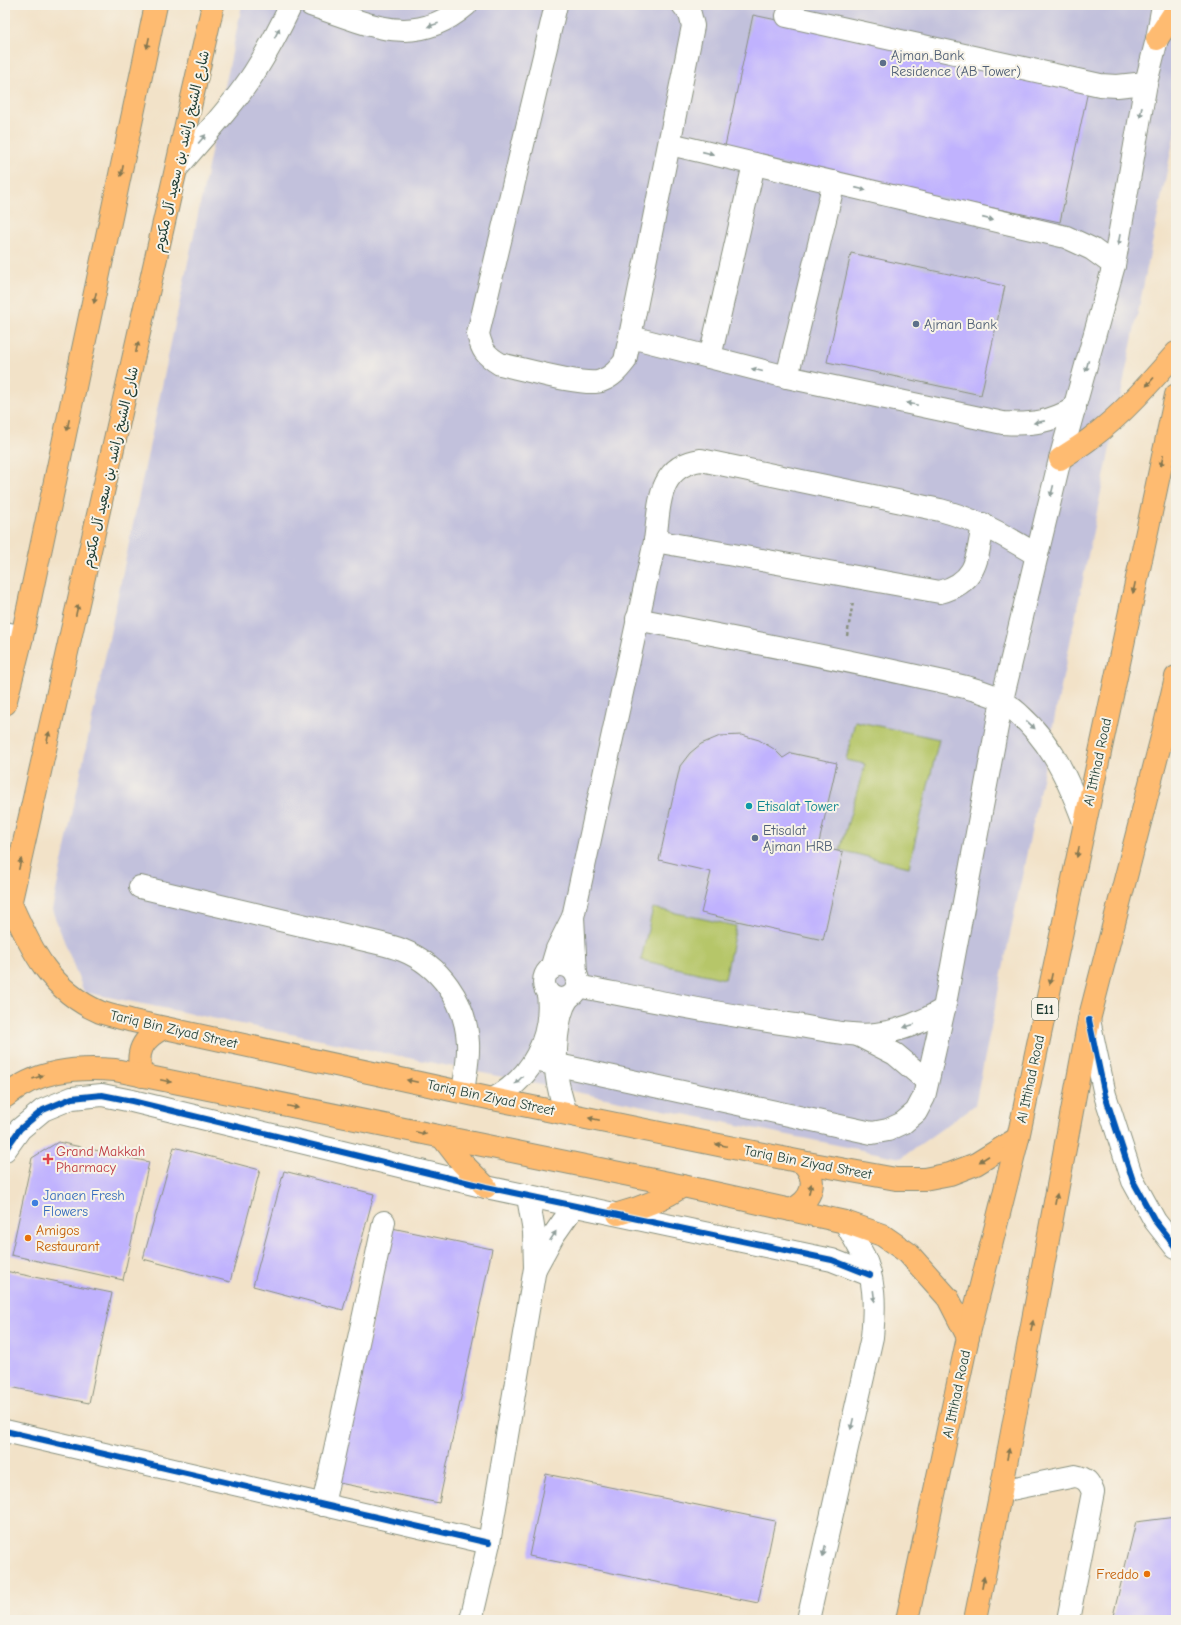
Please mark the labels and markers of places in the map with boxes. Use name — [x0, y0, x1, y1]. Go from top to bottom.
place label: Ajman Bank Residence (AB Tower) — [891, 47, 1021, 80]
marker: Ajman Bank Residence (AB Tower) — [878, 58, 888, 68]
place label: Ajman Bank — [924, 316, 997, 333]
marker: Ajman Bank — [911, 319, 921, 329]
place label: Etisalat Tower — [757, 798, 839, 815]
marker: Etisalat Tower — [744, 801, 754, 811]
place label: Etisalat Ajman HRB — [763, 822, 833, 855]
marker: Etisalat Ajman HRB — [750, 833, 760, 843]
place label: Grand Makkah Pharmacy — [56, 1143, 145, 1176]
marker: Grand Makkah Pharmacy — [43, 1154, 53, 1164]
place label: Janaen Fresh Flowers — [43, 1187, 125, 1220]
marker: Janaen Fresh Flowers — [30, 1198, 40, 1208]
place label: Amigos Restaurant — [36, 1222, 100, 1255]
marker: Amigos Restaurant — [23, 1233, 33, 1243]
place label: Freddo — [1096, 1566, 1139, 1583]
marker: Freddo — [1142, 1569, 1152, 1579]

